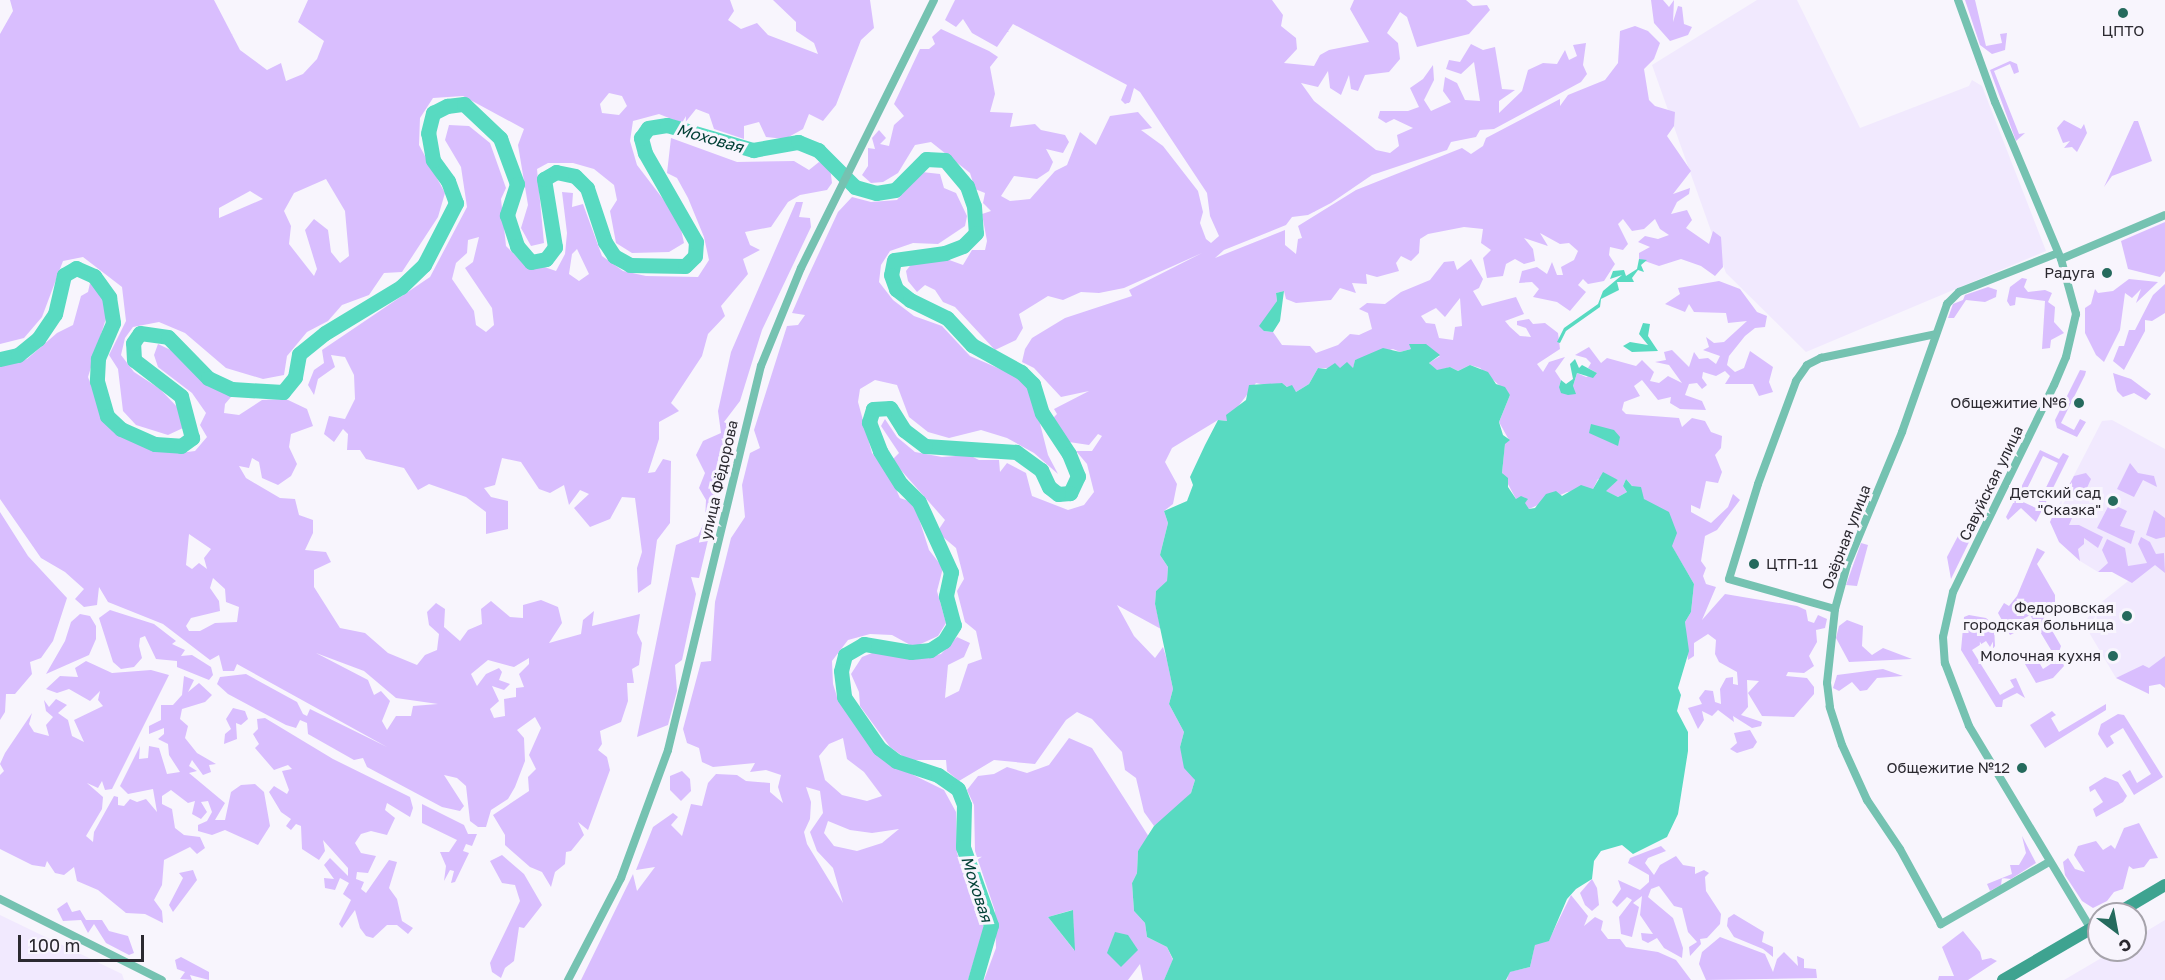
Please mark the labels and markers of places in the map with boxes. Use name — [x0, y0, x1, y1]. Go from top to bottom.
marker: ЦПТО — [2116, 6, 2130, 20]
place label: ЦПТО — [2102, 22, 2144, 40]
place label: Радуга — [2044, 264, 2095, 282]
marker: Радуга — [2100, 266, 2114, 280]
place label: Общежитие №6 — [1950, 394, 2067, 412]
marker: Общежитие №6 — [2072, 396, 2086, 410]
place label: Детский сад "Сказка" — [2010, 483, 2101, 518]
marker: Детский сад "Сказка" — [2106, 494, 2120, 508]
place label: ЦТП-11 — [1766, 555, 1818, 573]
marker: ЦТП-11 — [1747, 557, 1761, 571]
place label: Федоровская городская больница — [1963, 598, 2114, 633]
marker: Федоровская городская больница — [2118, 607, 2136, 625]
place label: Молочная кухня — [1980, 647, 2101, 665]
marker: Молочная кухня — [2106, 649, 2120, 663]
place label: Общежитие №12 — [1886, 759, 2010, 777]
marker: Общежитие №12 — [2015, 761, 2029, 775]

